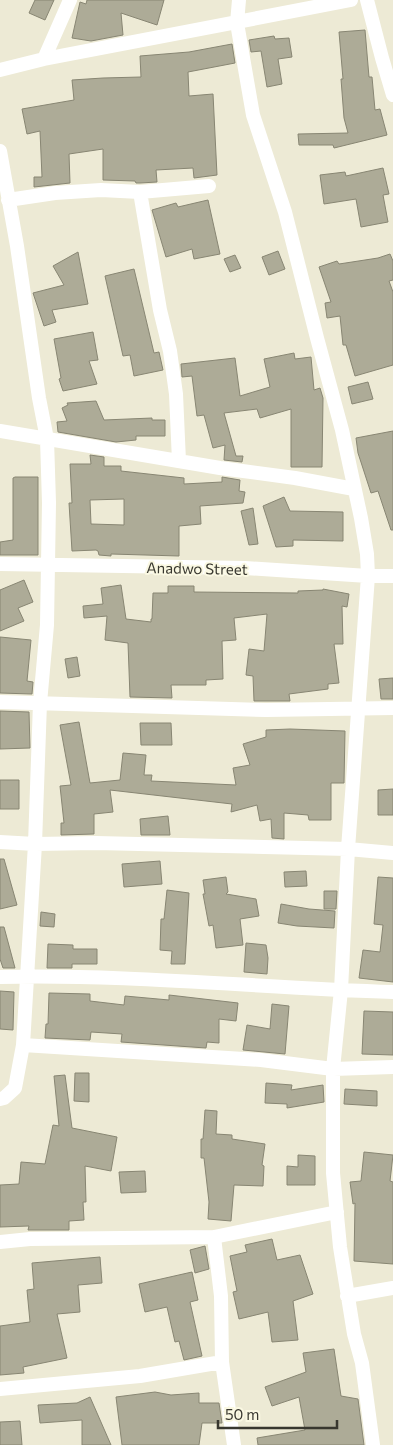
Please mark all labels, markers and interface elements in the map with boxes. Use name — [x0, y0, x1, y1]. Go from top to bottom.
street label: Anadwo Street — [146, 558, 248, 578]
scale bar — [218, 1398, 337, 1430]
text: 50 m — [225, 1405, 259, 1423]

